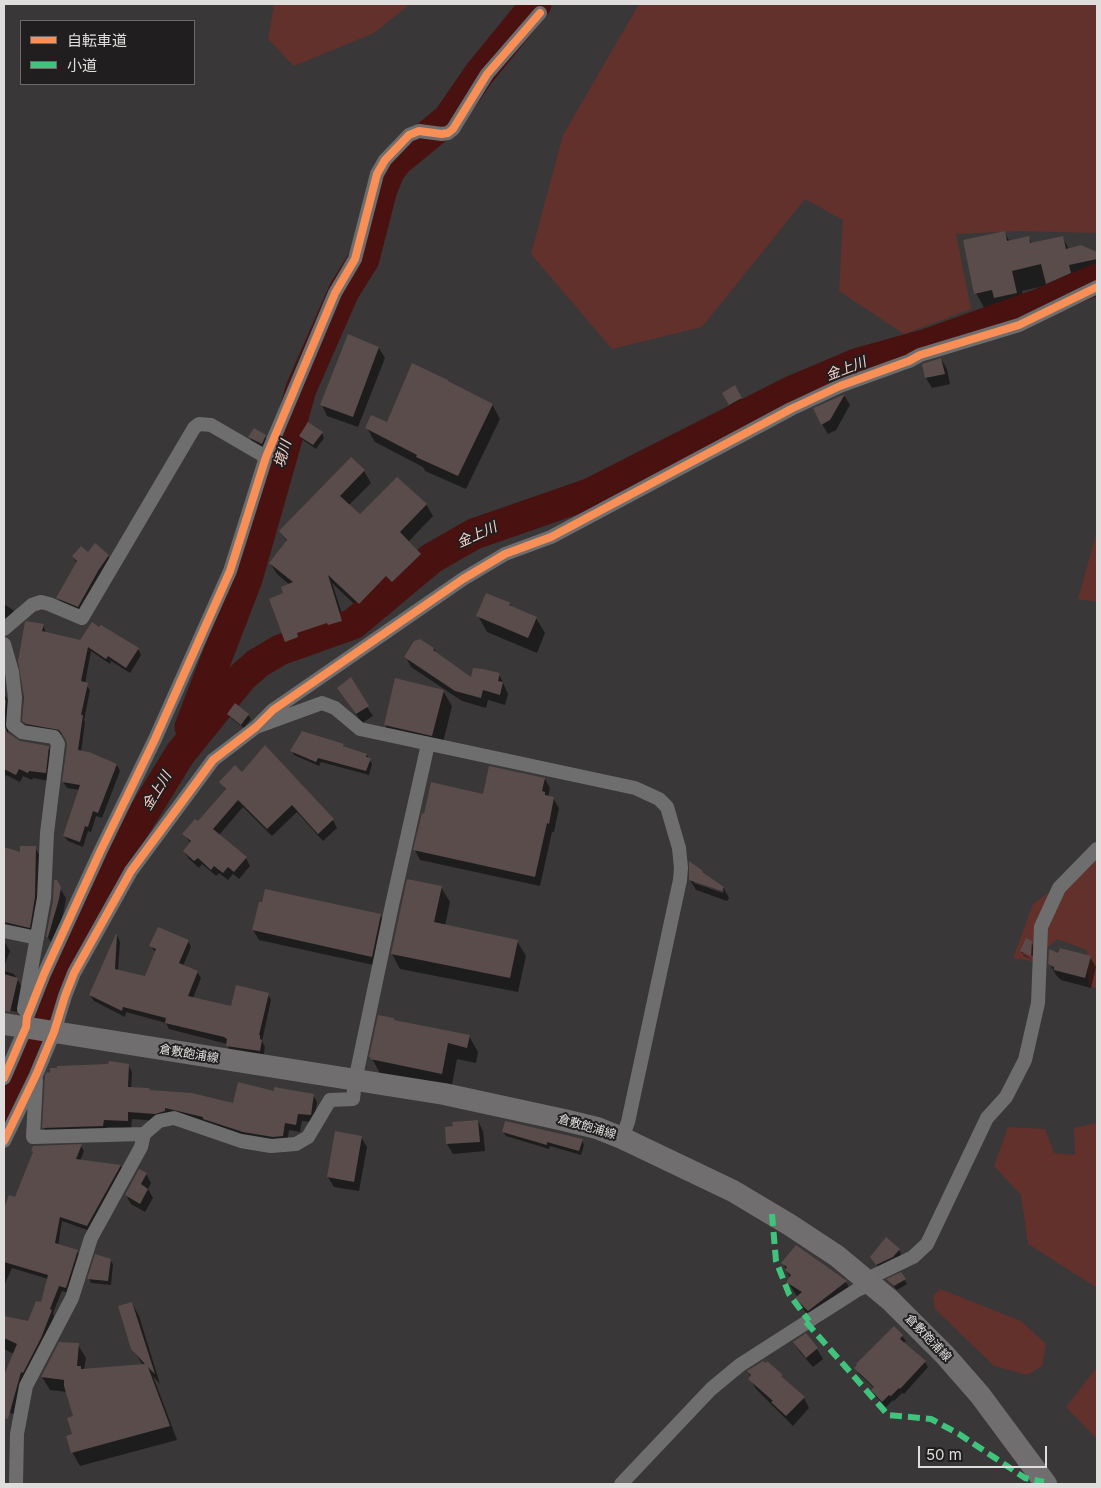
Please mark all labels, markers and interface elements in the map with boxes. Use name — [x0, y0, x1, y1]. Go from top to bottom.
legend — [20, 20, 195, 85]
text: 自転車道 — [67, 31, 127, 50]
text: 小道 — [67, 56, 97, 75]
water label: 金上川 — [823, 354, 869, 384]
water label: 境川 — [271, 438, 295, 470]
water label: 金上川 — [454, 519, 500, 551]
water label: 金上川 — [139, 769, 175, 813]
street label: 倉敷飽浦線 — [158, 1042, 220, 1066]
street label: 倉敷飽浦線 — [556, 1112, 618, 1142]
street label: 倉敷飽浦線 — [902, 1311, 954, 1365]
scale bar — [921, 1436, 1050, 1468]
text: 50 m — [926, 1445, 962, 1464]

